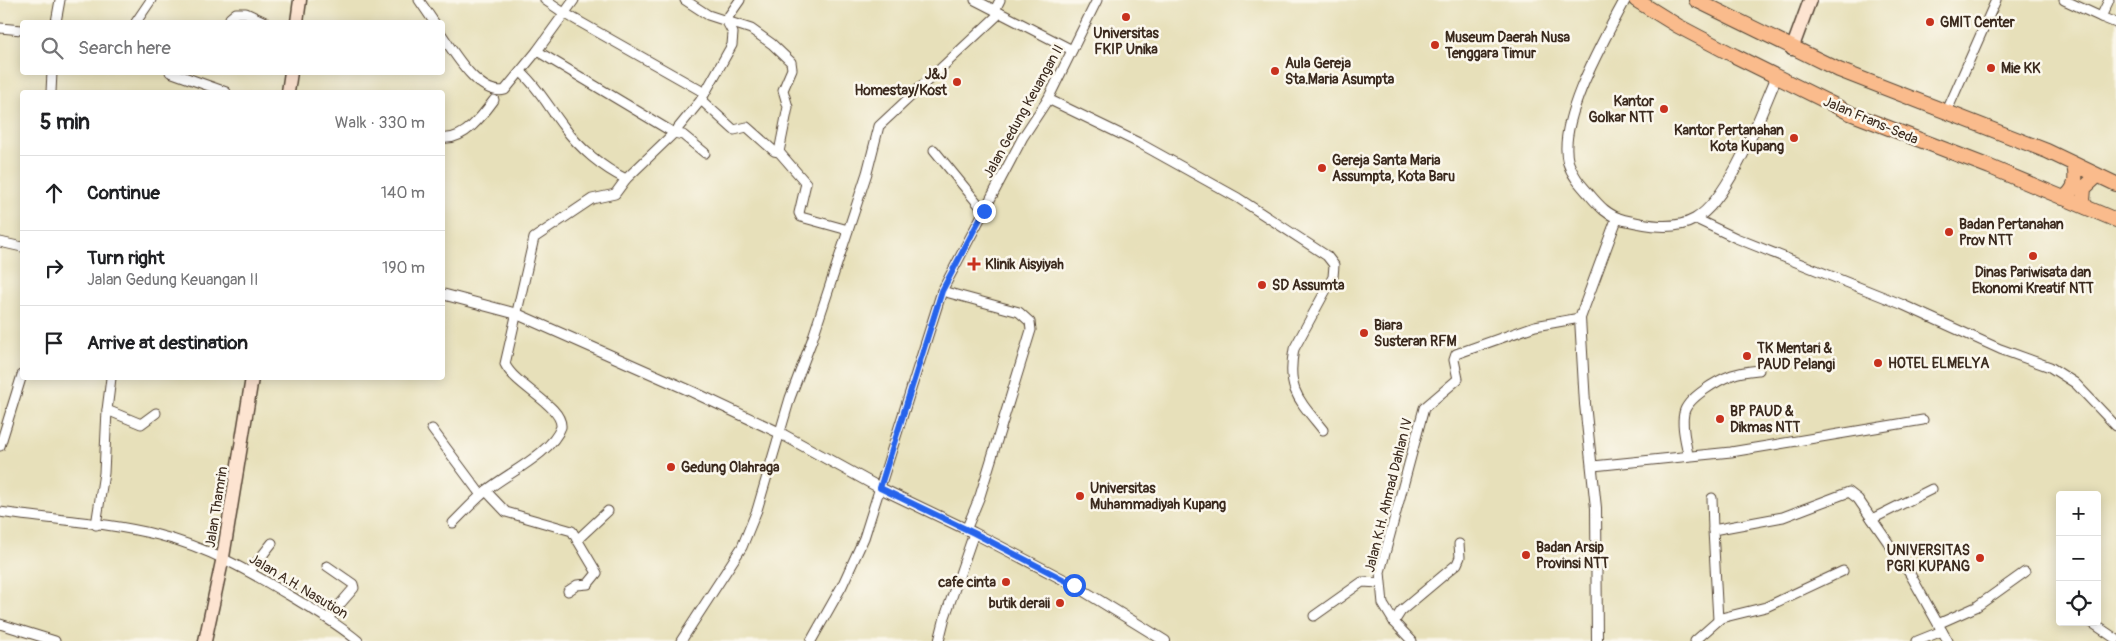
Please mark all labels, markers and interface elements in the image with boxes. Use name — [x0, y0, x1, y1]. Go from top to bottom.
marker: Universitas FKIP Unika — [1120, 11, 1132, 23]
place label: GMIT Center — [1940, 14, 2016, 31]
marker: GMIT Center — [1924, 16, 1936, 28]
search box — [20, 20, 445, 75]
place label: Universitas FKIP Unika — [1093, 25, 1159, 58]
place label: Museum Daerah Nusa Tenggara Timur — [1444, 29, 1570, 62]
icon: search — [38, 34, 66, 62]
text: Search here — [78, 36, 171, 60]
marker: Museum Daerah Nusa Tenggara Timur — [1429, 39, 1441, 51]
street label: Jalan Gedung Keuangan II — [980, 41, 1067, 181]
place label: Aula Gereja Sta.Maria Asumpta — [1285, 55, 1395, 88]
place label: Mie KK — [2001, 60, 2041, 77]
marker: Mie KK — [1985, 62, 1997, 74]
marker: Aula Gereja Sta.Maria Asumpta — [1269, 65, 1281, 77]
place label: J&J Homestay/Kost — [854, 66, 947, 99]
marker: J&J Homestay/Kost — [951, 76, 963, 88]
place label: Kantor Golkar NTT — [1588, 93, 1655, 126]
street label: Jalan Frans-Seda — [1821, 93, 1921, 148]
marker: Kantor Golkar NTT — [1658, 103, 1670, 115]
text: 5 min — [40, 109, 90, 136]
text: Walk · 330 m — [335, 113, 425, 133]
place label: Kantor Pertanahan Kota Kupang — [1674, 122, 1784, 155]
marker: Kantor Pertanahan Kota Kupang — [1788, 132, 1800, 144]
place label: Gereja Santa Maria Assumpta, Kota Baru — [1332, 152, 1455, 185]
marker: Gereja Santa Maria Assumpta, Kota Baru — [1316, 162, 1328, 174]
icon: ahead — [40, 179, 68, 207]
text: Continue — [87, 181, 160, 205]
text: 140 m — [381, 183, 425, 203]
route end — [973, 200, 996, 223]
place label: Badan Pertanahan Prov NTT — [1959, 216, 2064, 249]
marker: Badan Pertanahan Prov NTT — [1943, 226, 1955, 238]
text: Turn right — [87, 246, 165, 270]
marker: Dinas Pariwisata dan Ekonomi Kreatif NTT — [2027, 250, 2039, 262]
icon: right — [40, 254, 68, 282]
place label: Klinik Aisyiyah — [985, 256, 1064, 273]
marker: Klinik Aisyiyah — [967, 257, 981, 271]
text: 190 m — [382, 258, 425, 278]
place label: Dinas Pariwisata dan Ekonomi Kreatif NTT — [1972, 264, 2094, 297]
text: Jalan Gedung Keuangan II — [87, 270, 259, 290]
place label: SD Assumta — [1272, 277, 1345, 294]
marker: SD Assumta — [1256, 279, 1268, 291]
place label: Biara Susteran RFM — [1374, 317, 1457, 350]
marker: Biara Susteran RFM — [1358, 327, 1370, 339]
icon: arrive — [40, 329, 68, 357]
text: Arrive at destination — [87, 331, 248, 355]
place label: TK Mentari & PAUD Pelangi — [1756, 340, 1835, 373]
marker: TK Mentari & PAUD Pelangi — [1741, 350, 1753, 362]
place label: HOTEL ELMELYA — [1888, 355, 1989, 372]
marker: HOTEL ELMELYA — [1872, 357, 1884, 369]
place label: BP PAUD & Dikmas NTT — [1730, 403, 1801, 436]
marker: BP PAUD & Dikmas NTT — [1714, 413, 1726, 425]
street label: Jalan K.H. Ahmad Dahlan IV — [1361, 416, 1416, 574]
place label: Gedung Olahraga — [681, 459, 780, 476]
marker: Gedung Olahraga — [665, 461, 677, 473]
street label: Jalan Thamrin — [202, 465, 231, 549]
place label: Universitas Muhammadiyah Kupang — [1090, 480, 1226, 513]
marker: Universitas Muhammadiyah Kupang — [1074, 490, 1086, 502]
map controls — [2056, 491, 2101, 626]
button: + — [2056, 491, 2101, 536]
button: − — [2056, 536, 2101, 581]
place label: Badan Arsip Provinsi NTT — [1536, 539, 1609, 572]
place label: UNIVERSITAS PGRI KUPANG — [1886, 542, 1970, 575]
marker: Badan Arsip Provinsi NTT — [1520, 549, 1532, 561]
street label: Jalan A.H. Nasution — [246, 550, 351, 623]
marker: UNIVERSITAS PGRI KUPANG — [1974, 552, 1986, 564]
place label: cafe cinta — [937, 574, 996, 591]
route start — [1063, 574, 1086, 597]
marker: cafe cinta — [1000, 576, 1012, 588]
button: locate — [2056, 581, 2101, 626]
place label: butik deraii — [989, 595, 1050, 612]
marker: butik deraii — [1054, 597, 1066, 609]

